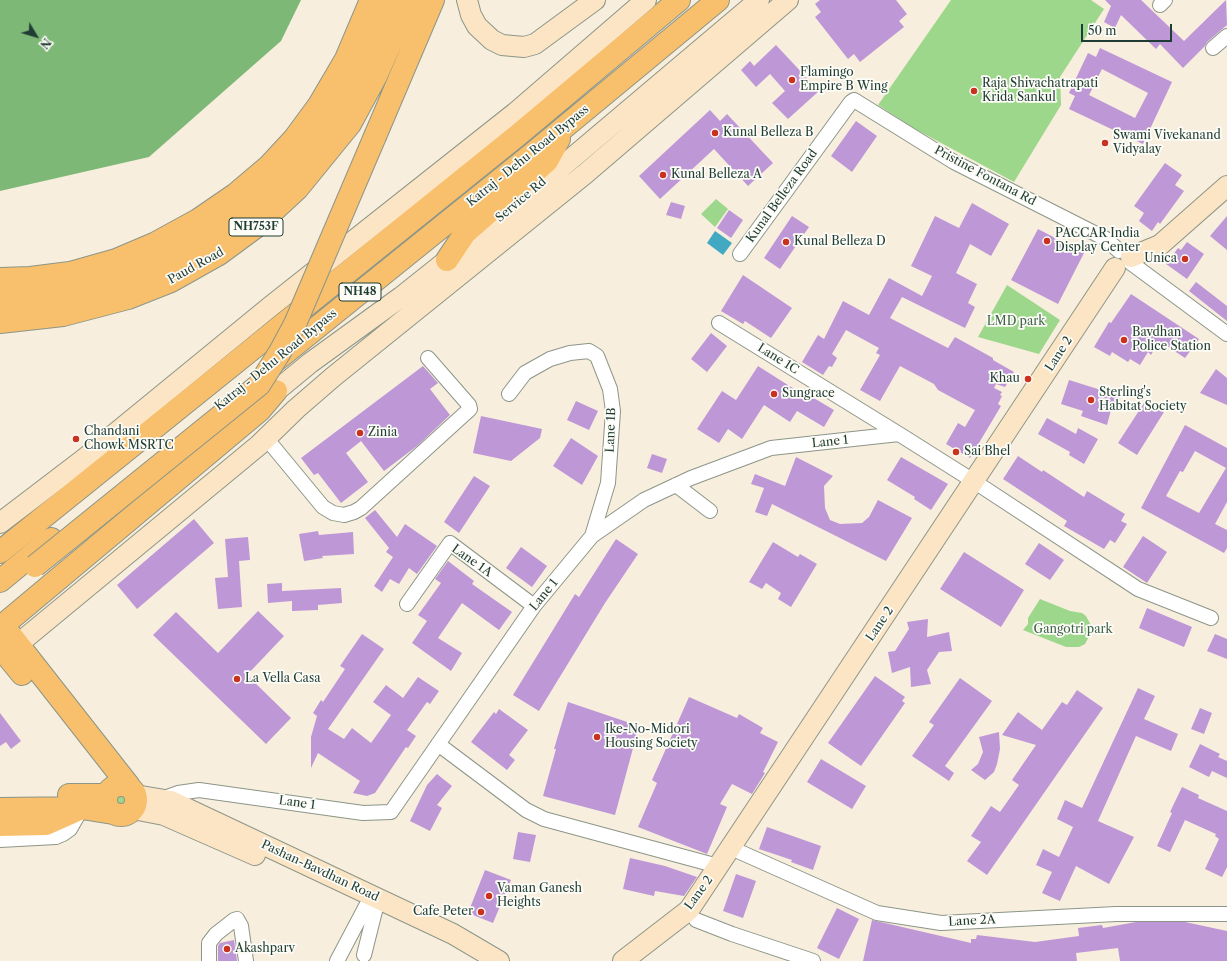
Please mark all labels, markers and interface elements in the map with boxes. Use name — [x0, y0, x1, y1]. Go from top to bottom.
north arrow — [16, 16, 56, 56]
scale bar — [1083, 16, 1174, 42]
text: 50 m — [1088, 23, 1117, 38]
text: N — [37, 35, 54, 51]
place label: Flamingo Empire B Wing — [800, 66, 888, 94]
marker: Flamingo Empire B Wing — [787, 75, 797, 85]
place label: Raja Shivachatrapati Krida Sankul — [982, 77, 1098, 105]
marker: Raja Shivachatrapati Krida Sankul — [969, 86, 979, 96]
street label: Katraj - Dehu Road Bypass — [464, 102, 592, 210]
place label: Kunal Belleza B — [723, 126, 813, 140]
marker: Kunal Belleza B — [710, 128, 720, 138]
place label: Swami Vivekanand Vidyalay — [1113, 129, 1221, 157]
marker: Swami Vivekanand Vidyalay — [1100, 138, 1110, 148]
street label: Pristine Fontana Rd — [932, 143, 1038, 209]
street label: Kunal Belleza Road — [743, 147, 821, 245]
place label: Kunal Belleza A — [671, 168, 762, 182]
marker: Kunal Belleza A — [658, 170, 668, 180]
street label: Service Rd — [493, 175, 549, 225]
road number: NH753F — [229, 218, 283, 236]
place label: PACCAR India Display Center — [1055, 227, 1140, 255]
place label: Kunal Belleza D — [794, 235, 886, 249]
marker: PACCAR India Display Center — [1042, 236, 1052, 246]
marker: Kunal Belleza D — [781, 237, 791, 247]
street label: Paud Road — [166, 245, 226, 287]
place label: Unica — [1144, 252, 1177, 266]
marker: Unica — [1180, 254, 1190, 264]
road number: NH48 — [339, 283, 381, 301]
street label: Katraj - Dehu Road Bypass — [212, 306, 340, 414]
park label: LMD park — [987, 315, 1045, 329]
place label: Bavdhan Police Station — [1132, 326, 1211, 354]
street label: Lane 2 — [1042, 334, 1076, 374]
marker: Bavdhan Police Station — [1119, 335, 1129, 345]
street label: Lane 1C — [755, 341, 801, 377]
place label: Khau — [989, 372, 1020, 386]
marker: Khau — [1023, 374, 1033, 384]
place label: Sterling's Habitat Society — [1099, 386, 1187, 414]
place label: Sungrace — [782, 387, 835, 401]
marker: Sungrace — [769, 389, 779, 399]
marker: Sterling's Habitat Society — [1086, 395, 1096, 405]
street label: Lane 1B — [603, 407, 619, 453]
place label: Chandani Chowk MSRTC — [84, 425, 174, 453]
place label: Zinia — [368, 426, 397, 440]
marker: Zinia — [355, 428, 365, 438]
street label: Lane 1 — [811, 433, 849, 451]
marker: Chandani Chowk MSRTC — [71, 434, 81, 444]
place label: Sai Bhel — [964, 445, 1010, 459]
marker: Sai Bhel — [951, 447, 961, 457]
street label: Lane 1A — [449, 542, 495, 580]
street label: Lane 1 — [527, 576, 561, 614]
street label: Lane 2 — [863, 604, 897, 644]
park label: Gangotri park — [1033, 623, 1113, 637]
place label: La Vella Casa — [245, 672, 320, 686]
marker: La Vella Casa — [232, 674, 242, 684]
place label: Ike-No-Midori Housing Society — [605, 723, 698, 751]
marker: Ike-No-Midori Housing Society — [592, 732, 602, 742]
street label: Lane 1 — [278, 793, 316, 813]
street label: Pashan-Bavdhan Road — [259, 837, 381, 905]
street label: Lane 2 — [682, 873, 716, 913]
place label: Vaman Ganesh Heights — [497, 882, 582, 910]
marker: Vaman Ganesh Heights — [484, 891, 494, 901]
place label: Cafe Peter — [413, 905, 473, 919]
marker: Cafe Peter — [476, 907, 486, 917]
street label: Lane 2A — [948, 913, 996, 929]
place label: Akashparv — [235, 942, 295, 956]
marker: Akashparv — [222, 944, 232, 954]

